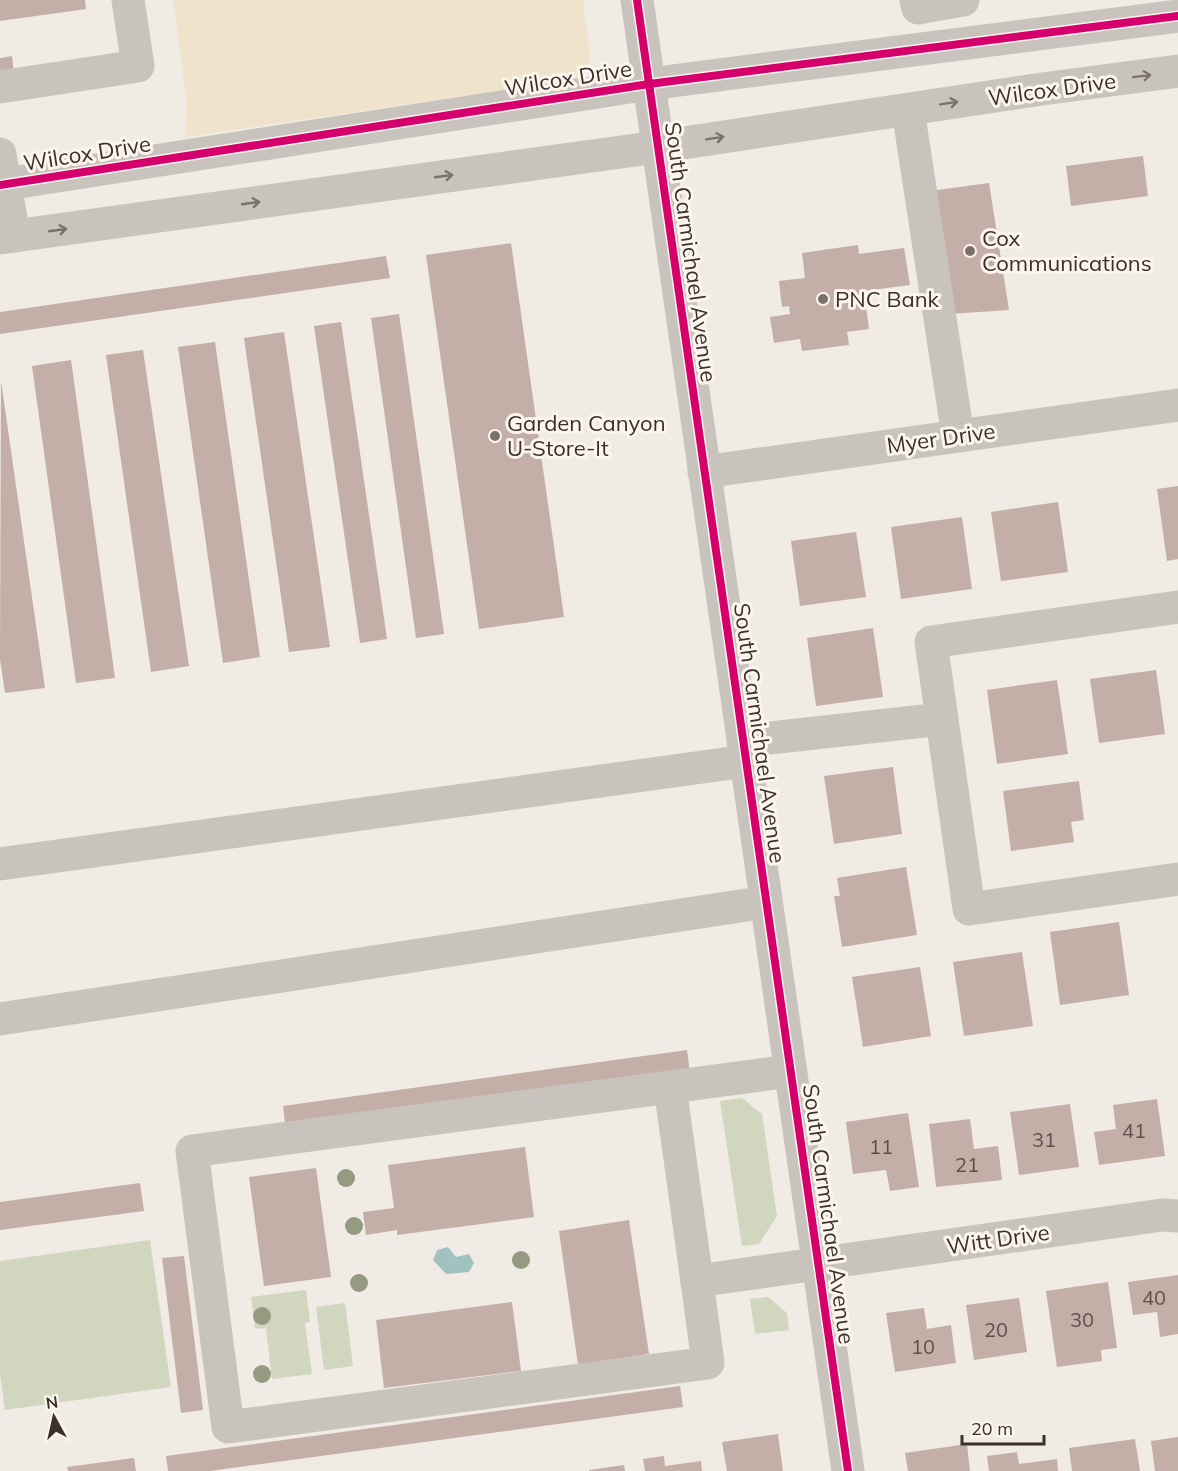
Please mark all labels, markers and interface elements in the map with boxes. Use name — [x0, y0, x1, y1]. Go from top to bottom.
street label: Wilcox Drive — [502, 54, 634, 102]
street label: Wilcox Drive — [986, 66, 1118, 112]
one-way arrow — [1132, 71, 1151, 82]
one-way arrow — [939, 98, 958, 109]
street label: South Carmichael Avenue — [659, 120, 723, 384]
street label: Wilcox Drive — [21, 129, 153, 177]
one-way arrow — [704, 133, 724, 144]
one-way arrow — [434, 171, 454, 182]
one-way arrow — [241, 197, 261, 208]
one-way arrow — [48, 224, 67, 235]
place label: Cox Communications — [982, 224, 1152, 277]
marker: Cox Communications — [963, 244, 977, 258]
place label: PNC Bank — [835, 285, 940, 313]
marker: PNC Bank — [816, 292, 830, 306]
place label: Garden Canyon U-Store-It — [507, 409, 666, 462]
street label: Myer Drive — [885, 417, 997, 459]
marker: Garden Canyon U-Store-It — [488, 429, 502, 443]
street label: South Carmichael Avenue — [728, 601, 792, 865]
street label: South Carmichael Avenue — [797, 1082, 861, 1346]
house number: 41 — [1122, 1118, 1146, 1143]
house number: 31 — [1032, 1127, 1056, 1152]
house number: 11 — [869, 1134, 893, 1159]
house number: 21 — [955, 1152, 979, 1177]
street label: Witt Drive — [945, 1218, 1051, 1260]
house number: 40 — [1142, 1285, 1166, 1310]
house number: 30 — [1070, 1307, 1094, 1332]
house number: 20 — [984, 1317, 1008, 1342]
house number: 10 — [911, 1334, 935, 1359]
north arrow — [24, 1387, 84, 1447]
text: N — [45, 1391, 59, 1413]
scale bar — [962, 1408, 1044, 1446]
text: 20 m — [971, 1417, 1013, 1440]

